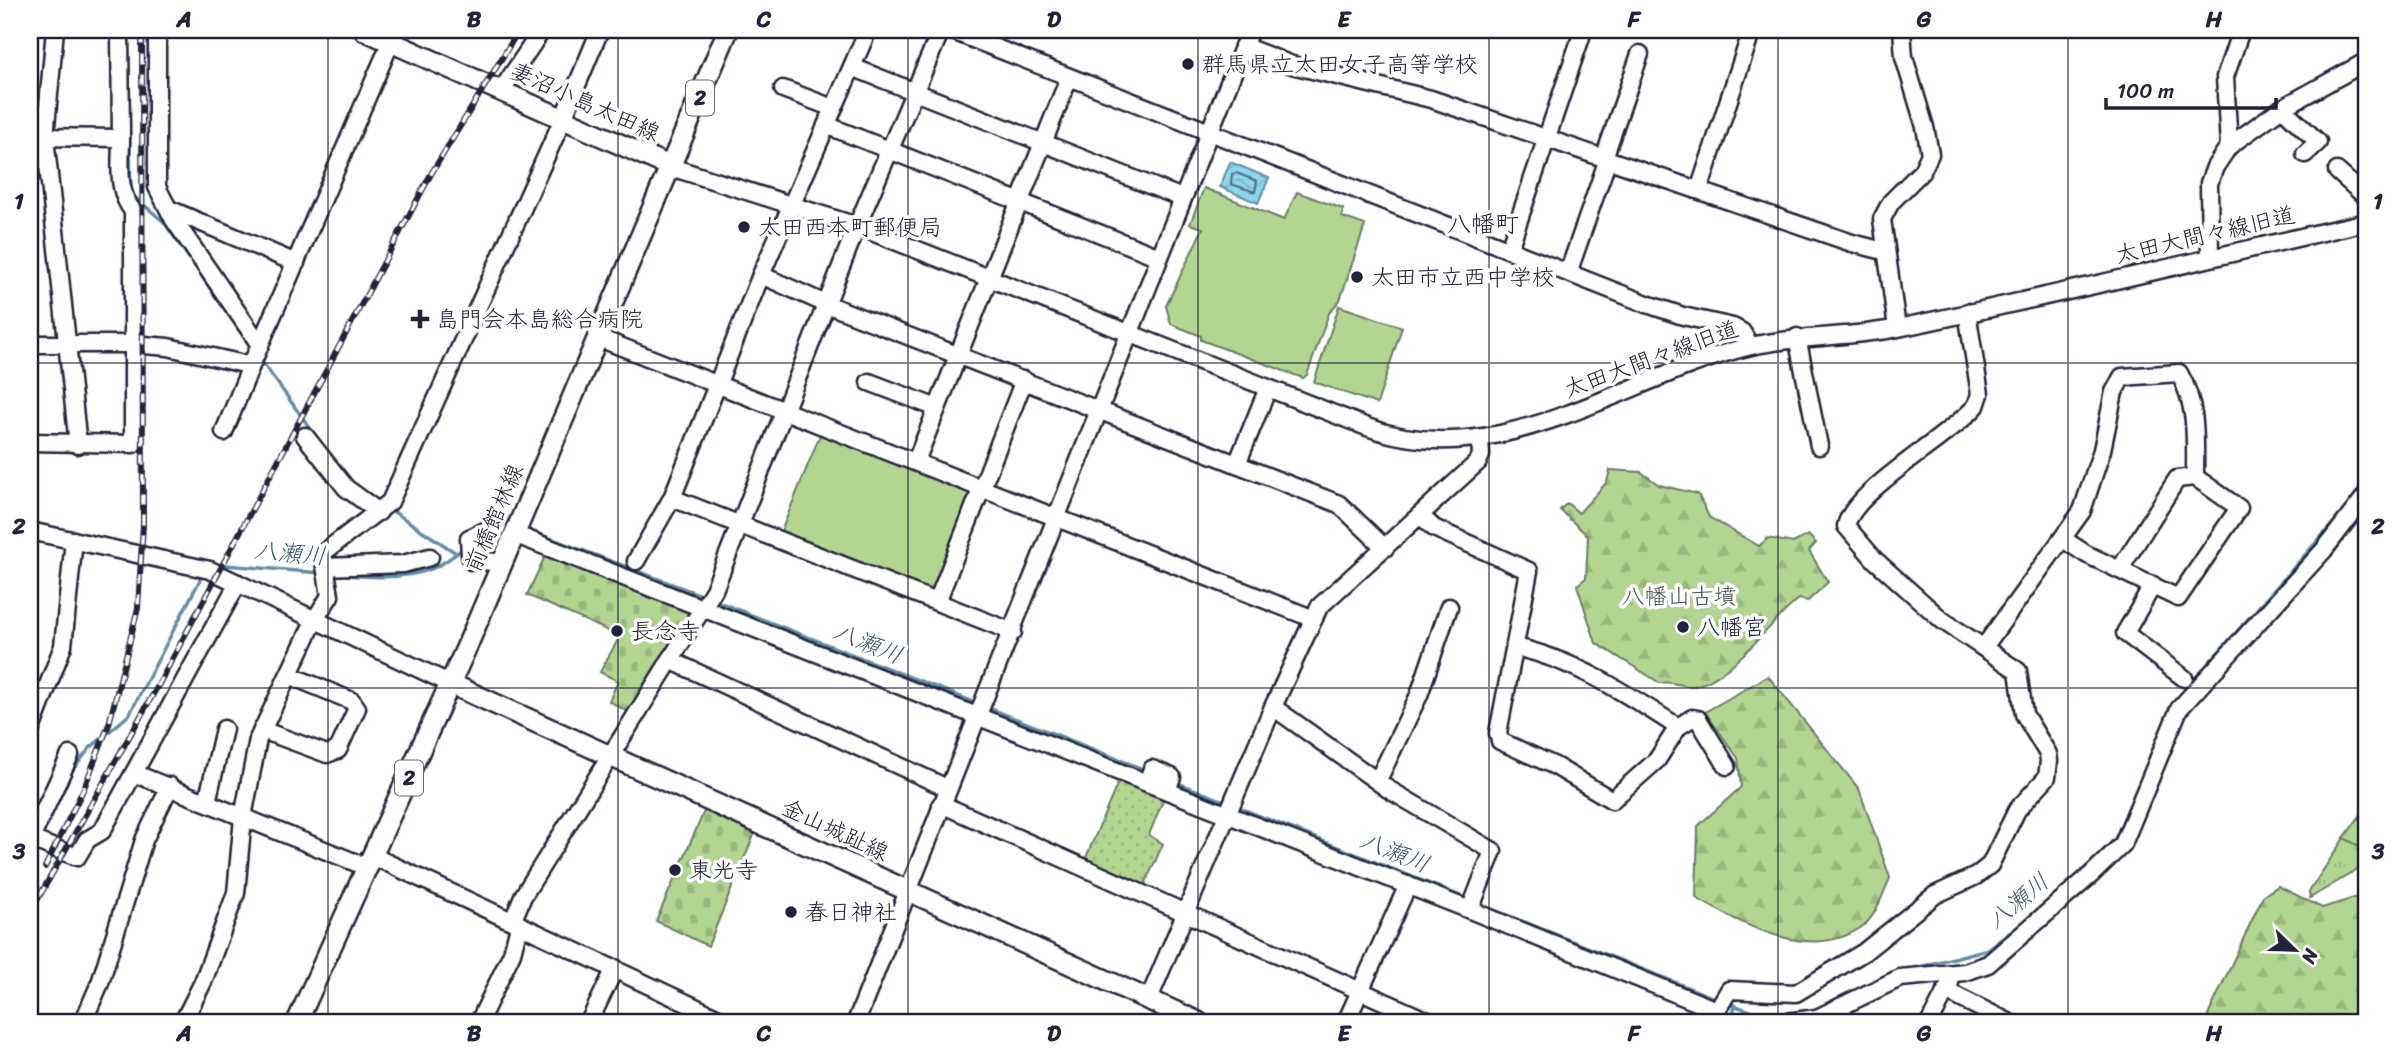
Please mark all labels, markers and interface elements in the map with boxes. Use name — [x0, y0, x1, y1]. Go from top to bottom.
text: A — [175, 0, 192, 40]
text: B — [467, 0, 482, 40]
text: C — [756, 0, 772, 40]
text: D — [1047, 0, 1062, 40]
text: E — [1338, 0, 1353, 40]
text: F — [1627, 0, 1642, 40]
text: G — [1916, 0, 1932, 40]
text: H — [2205, 0, 2223, 40]
place label: 群馬県立太田女子高等学校 — [1202, 44, 1478, 85]
street label: 妻沼小島太田線 — [503, 51, 667, 153]
marker: 群馬県立太田女子高等学校 — [1180, 56, 1196, 72]
scale bar — [2106, 66, 2276, 110]
text: 100 m — [2117, 72, 2174, 110]
road number: 2 — [686, 80, 714, 116]
text: 1 — [14, 181, 24, 222]
text: 1 — [2373, 181, 2383, 222]
street label: 太田大間々線旧道 — [2111, 194, 2299, 276]
district label: 八幡町 — [1447, 203, 1519, 245]
place label: 太田西本町郵便局 — [758, 207, 942, 248]
marker: 太田西本町郵便局 — [736, 219, 752, 235]
place label: 太田市立西中学校 — [1371, 257, 1555, 298]
marker: 太田市立西中学校 — [1349, 269, 1365, 285]
place label: 島門会本島総合病院 — [436, 299, 643, 340]
street label: 太田大間々線旧道 — [1558, 308, 1744, 410]
marker: 島門会本島総合病院 — [410, 309, 430, 329]
street label: 前橋館林線 — [453, 457, 535, 579]
text: 2 — [11, 506, 26, 547]
text: 2 — [2370, 506, 2385, 547]
water label: 八瀬川 — [252, 529, 328, 577]
park label: 八幡山古墳 — [1622, 576, 1737, 617]
place label: 八幡宮 — [1697, 607, 1766, 648]
water label: 八瀬川 — [827, 610, 909, 676]
place label: 長念寺 — [631, 611, 700, 652]
marker: 八幡宮 — [1675, 619, 1691, 635]
marker: 長念寺 — [609, 623, 625, 639]
road number: 2 — [395, 760, 423, 796]
street label: 金山城趾線 — [774, 787, 896, 873]
water label: 八瀬川 — [1354, 819, 1436, 885]
text: 3 — [12, 831, 26, 872]
text: 3 — [2371, 831, 2385, 872]
place label: 東光寺 — [689, 850, 758, 891]
marker: 東光寺 — [667, 862, 683, 878]
water label: 八瀬川 — [1977, 862, 2059, 940]
place label: 春日神社 — [805, 892, 897, 933]
marker: 春日神社 — [783, 904, 799, 920]
north arrow — [2260, 916, 2330, 986]
text: N — [2292, 943, 2328, 970]
text: A — [175, 1013, 192, 1052]
text: B — [467, 1013, 482, 1052]
text: C — [756, 1013, 772, 1052]
text: D — [1047, 1013, 1062, 1052]
text: E — [1338, 1013, 1353, 1052]
text: F — [1627, 1013, 1642, 1052]
text: G — [1916, 1013, 1932, 1052]
text: H — [2205, 1013, 2223, 1052]

